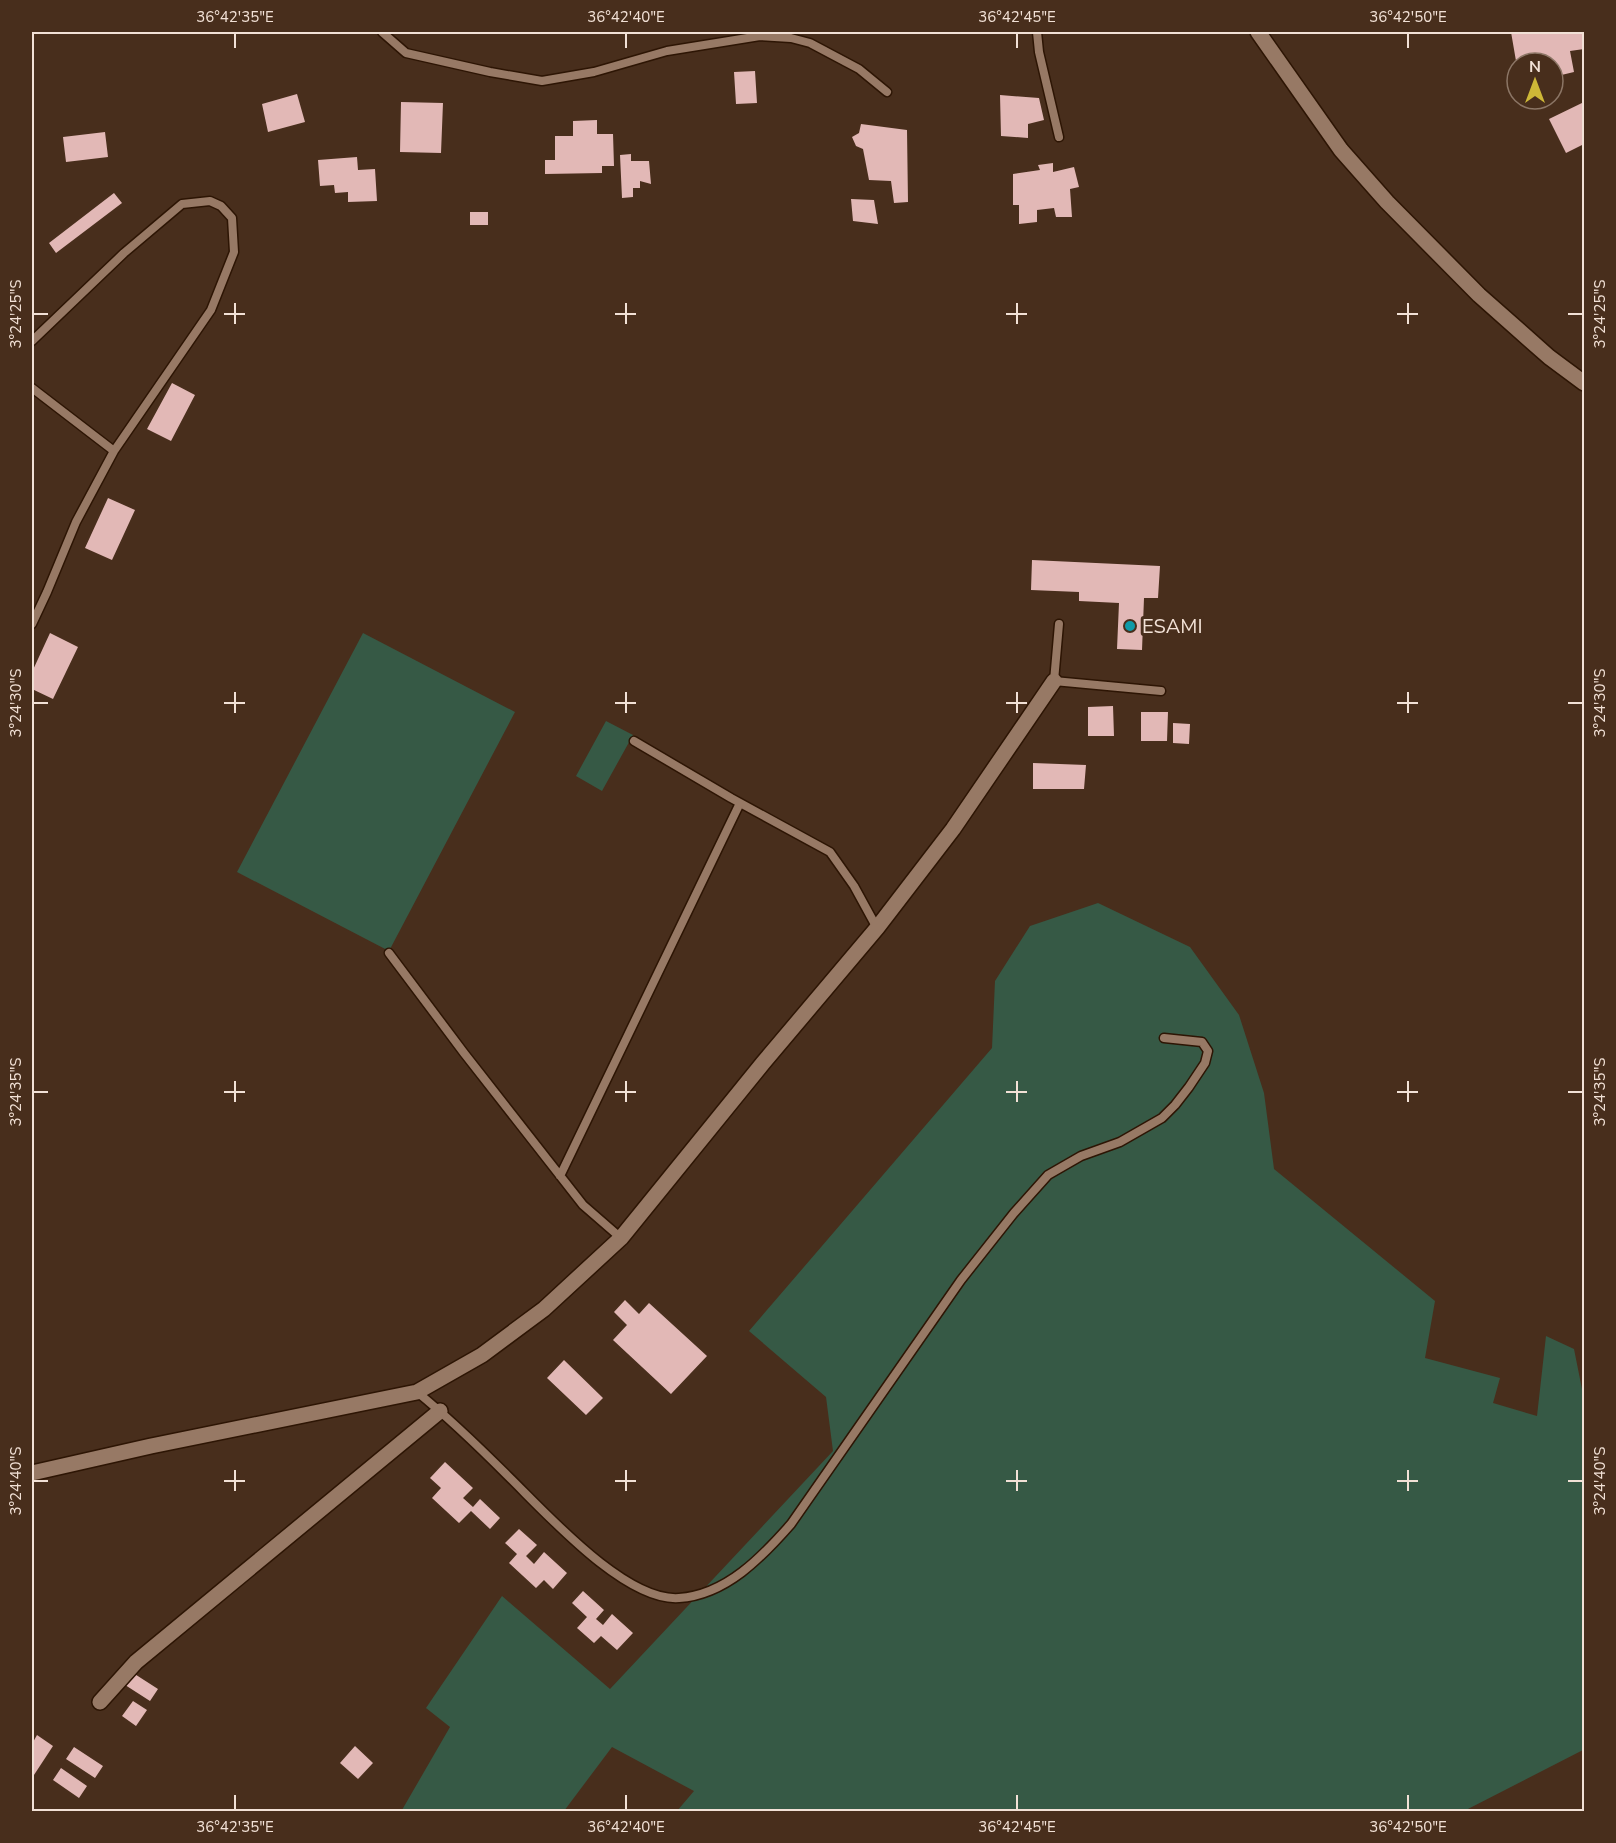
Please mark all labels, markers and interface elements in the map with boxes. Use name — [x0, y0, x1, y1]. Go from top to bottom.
text: 36°42'35"E — [196, 7, 274, 27]
text: 36°42'40"E — [587, 7, 665, 27]
text: 36°42'45"E — [978, 7, 1056, 27]
text: 36°42'50"E — [1369, 7, 1447, 27]
north arrow — [1505, 51, 1565, 111]
text: N — [1529, 56, 1541, 78]
text: 3°24'25"S — [6, 280, 26, 348]
text: 3°24'25"S — [1590, 280, 1610, 348]
place label: ESAMI — [1142, 613, 1203, 640]
marker: ESAMI — [1123, 619, 1137, 633]
text: 3°24'30"S — [6, 669, 26, 737]
text: 3°24'30"S — [1590, 669, 1610, 737]
text: 3°24'35"S — [6, 1058, 26, 1126]
text: 3°24'35"S — [1590, 1058, 1610, 1126]
text: 3°24'40"S — [6, 1447, 26, 1515]
text: 3°24'40"S — [1590, 1447, 1610, 1515]
text: 36°42'35"E — [196, 1817, 274, 1837]
text: 36°42'40"E — [587, 1817, 665, 1837]
text: 36°42'45"E — [978, 1817, 1056, 1837]
text: 36°42'50"E — [1369, 1817, 1447, 1837]

